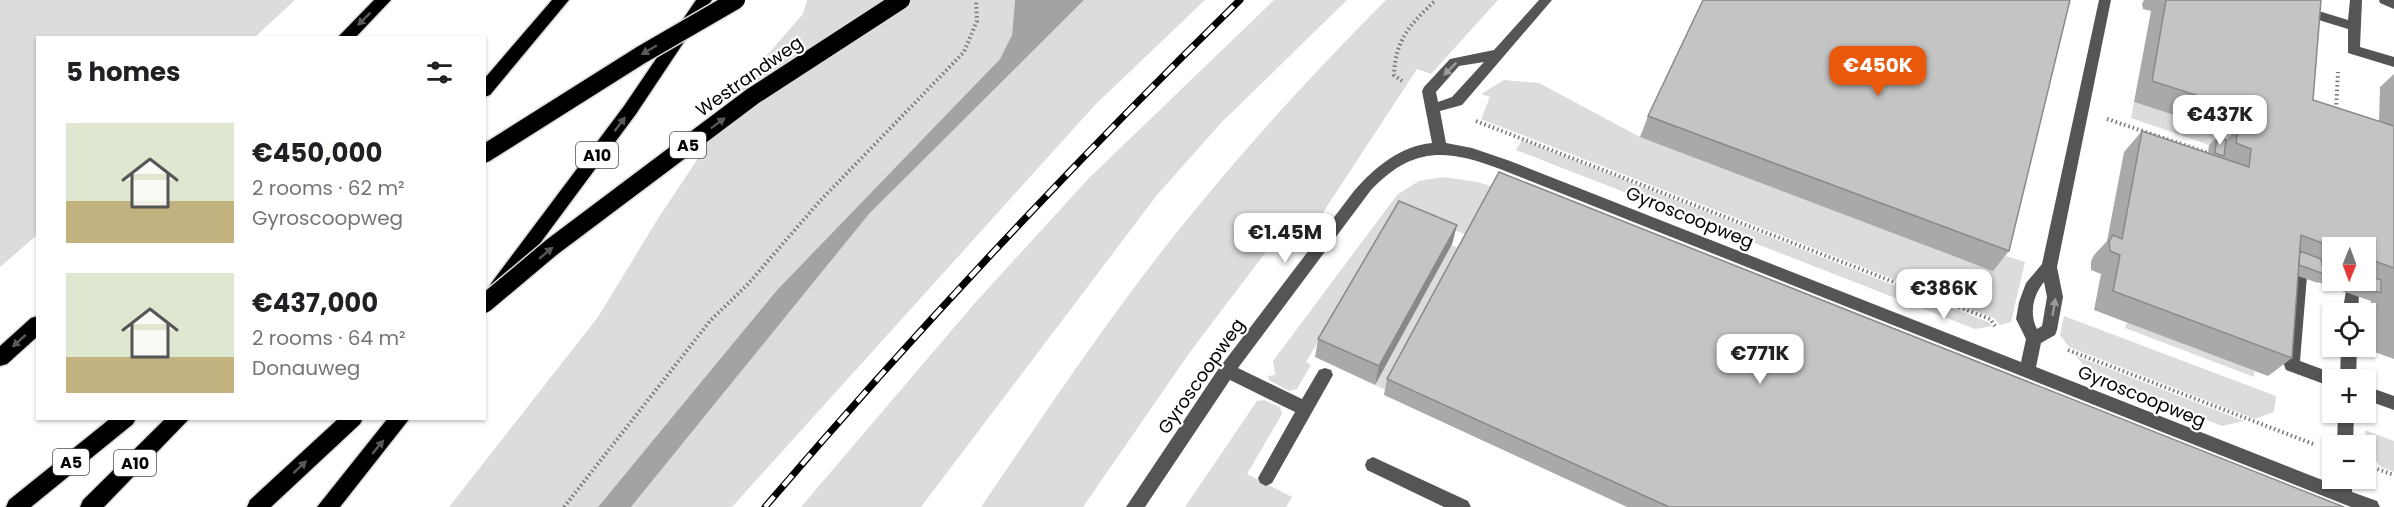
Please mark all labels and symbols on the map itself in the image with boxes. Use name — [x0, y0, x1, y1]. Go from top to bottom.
one-way arrow — [357, 11, 371, 25]
street label: Westrandweg — [690, 30, 808, 122]
one-way arrow — [641, 45, 657, 56]
pin: €450K — [1836, 46, 1920, 97]
one-way arrow — [1444, 61, 1458, 75]
pin: €437K — [2178, 95, 2262, 146]
one-way arrow — [710, 116, 726, 129]
one-way arrow — [614, 117, 626, 133]
road number: A5 — [670, 132, 706, 158]
road number: A10 — [576, 142, 618, 168]
street label: Gyroscoopweg — [1622, 180, 1758, 254]
pin: €1.45M — [1236, 213, 1334, 264]
north arrow — [2322, 237, 2376, 291]
one-way arrow — [538, 247, 553, 259]
pin: €386K — [1902, 269, 1986, 320]
one-way arrow — [2049, 298, 2058, 317]
street label: Gyroscoopweg — [1152, 313, 1250, 439]
one-way arrow — [12, 334, 27, 347]
pin: €771K — [1718, 334, 1802, 385]
street label: Gyroscoopweg — [2074, 359, 2210, 433]
one-way arrow — [371, 439, 384, 455]
road number: A5 — [53, 449, 89, 475]
road number: A10 — [114, 450, 156, 476]
one-way arrow — [292, 461, 307, 474]

